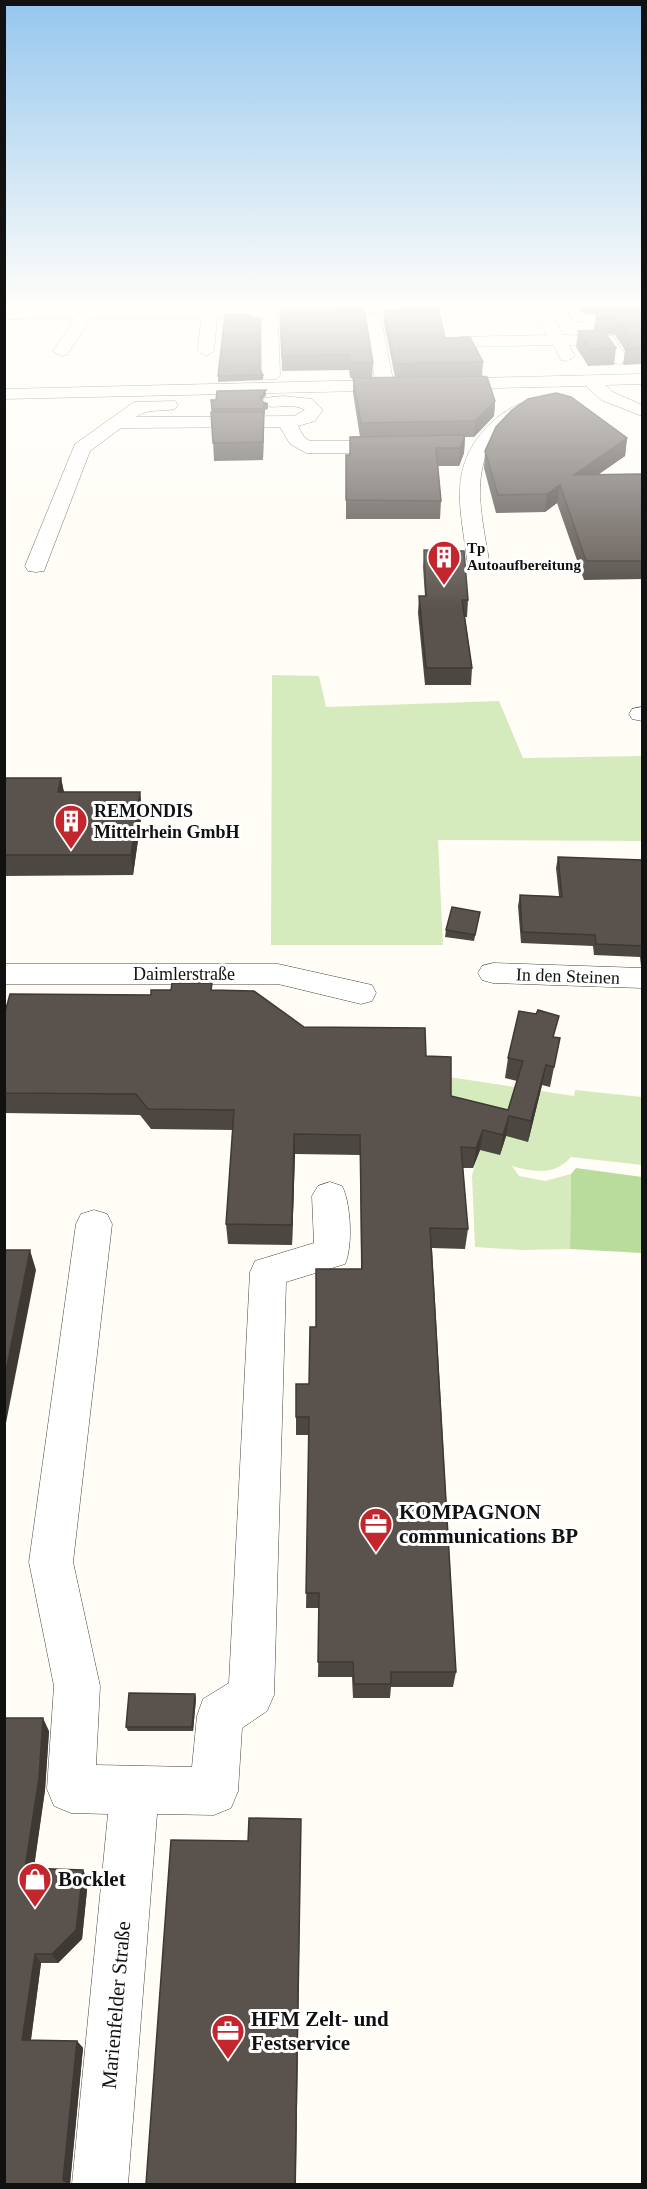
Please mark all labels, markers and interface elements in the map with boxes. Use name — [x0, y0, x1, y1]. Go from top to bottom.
building icon: Tp Autoaufbereitung — [426, 539, 462, 586]
place label: Tp Autoaufbereitung — [467, 540, 581, 573]
place label: REMONDIS Mittelrhein GmbH — [94, 801, 239, 842]
building icon: REMONDIS Mittelrhein GmbH — [53, 803, 89, 850]
street label: Daimlerstraße — [133, 964, 235, 984]
street label: In den Steinen — [516, 964, 620, 988]
place label: KOMPAGNON communications BP — [399, 1500, 578, 1548]
office icon: KOMPAGNON communications BP — [358, 1506, 394, 1553]
shop icon: Bocklet — [17, 1861, 53, 1908]
place label: Bocklet — [58, 1867, 126, 1891]
street label: Marienfelder Straße — [97, 1920, 135, 2090]
place label: HFM Zelt- und Festservice — [251, 2007, 389, 2055]
office icon: HFM Zelt- und Festservice — [210, 2013, 246, 2060]

